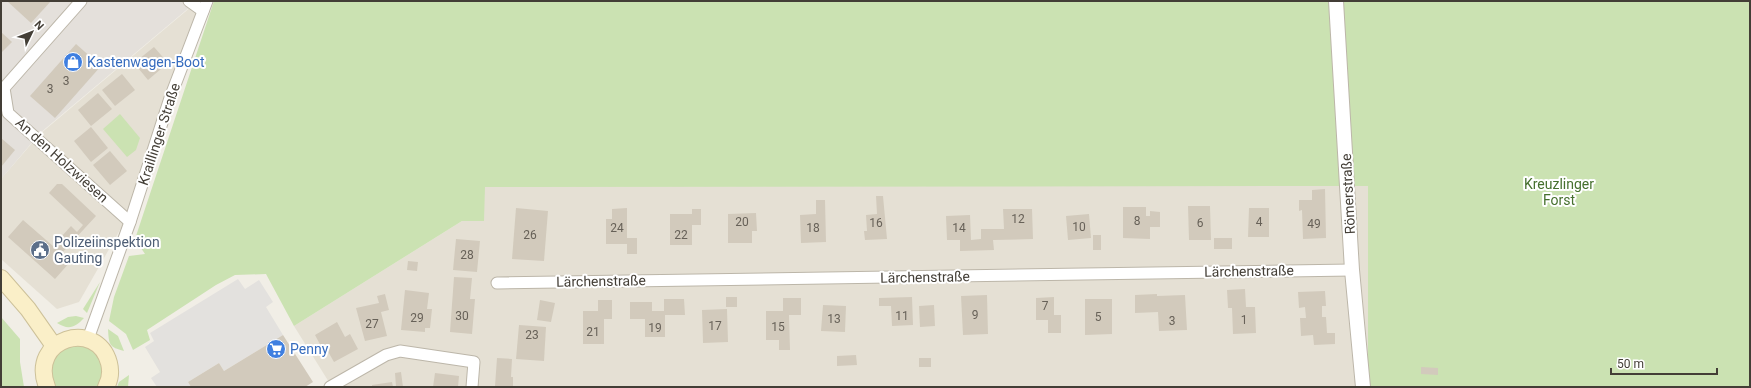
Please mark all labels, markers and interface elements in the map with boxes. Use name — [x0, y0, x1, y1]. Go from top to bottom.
north arrow — [12, 12, 52, 52]
text: N — [32, 18, 47, 33]
shop icon: Kastenwagen-Boot — [62, 51, 84, 73]
place label: Kastenwagen-Boot — [87, 54, 205, 70]
house number: 3 — [63, 74, 69, 88]
street label: Kraillinger Straße — [135, 81, 183, 187]
house number: 3 — [47, 82, 53, 96]
street label: An den Holzwiesen — [12, 114, 112, 206]
street label: Römerstraße — [1338, 153, 1358, 235]
park label: Kreuzlinger Forst — [1524, 176, 1594, 208]
house number: 12 — [1011, 212, 1025, 226]
house number: 8 — [1134, 214, 1141, 228]
house number: 20 — [735, 215, 749, 229]
house number: 4 — [1256, 215, 1263, 229]
house number: 16 — [869, 216, 883, 230]
house number: 6 — [1197, 216, 1204, 230]
house number: 49 — [1307, 217, 1321, 231]
house number: 10 — [1072, 220, 1086, 234]
house number: 24 — [610, 221, 624, 235]
house number: 18 — [806, 221, 820, 235]
house number: 14 — [952, 221, 966, 235]
house number: 26 — [523, 228, 537, 242]
house number: 22 — [674, 228, 688, 242]
place label: Polizeiinspektion Gauting — [54, 234, 160, 266]
public building icon: Polizeiinspektion Gauting — [29, 239, 51, 261]
house number: 28 — [460, 248, 474, 262]
street label: Lärchenstraße — [1204, 262, 1294, 280]
street label: Lärchenstraße — [880, 268, 970, 286]
street label: Lärchenstraße — [556, 272, 646, 290]
house number: 7 — [1042, 299, 1049, 313]
house number: 9 — [972, 308, 978, 322]
house number: 30 — [455, 309, 469, 323]
house number: 11 — [895, 309, 909, 323]
house number: 5 — [1095, 310, 1102, 324]
house number: 29 — [410, 311, 424, 325]
house number: 13 — [827, 312, 841, 326]
house number: 1 — [1241, 313, 1247, 327]
house number: 3 — [1169, 314, 1175, 328]
house number: 27 — [365, 317, 379, 331]
house number: 17 — [708, 319, 722, 333]
house number: 15 — [771, 320, 785, 334]
house number: 19 — [648, 321, 662, 335]
house number: 21 — [586, 325, 600, 339]
house number: 23 — [525, 328, 539, 342]
supermarket icon: Penny — [265, 338, 287, 360]
place label: Penny — [290, 341, 329, 357]
scale bar — [1611, 350, 1717, 376]
text: 50 m — [1617, 357, 1644, 371]

